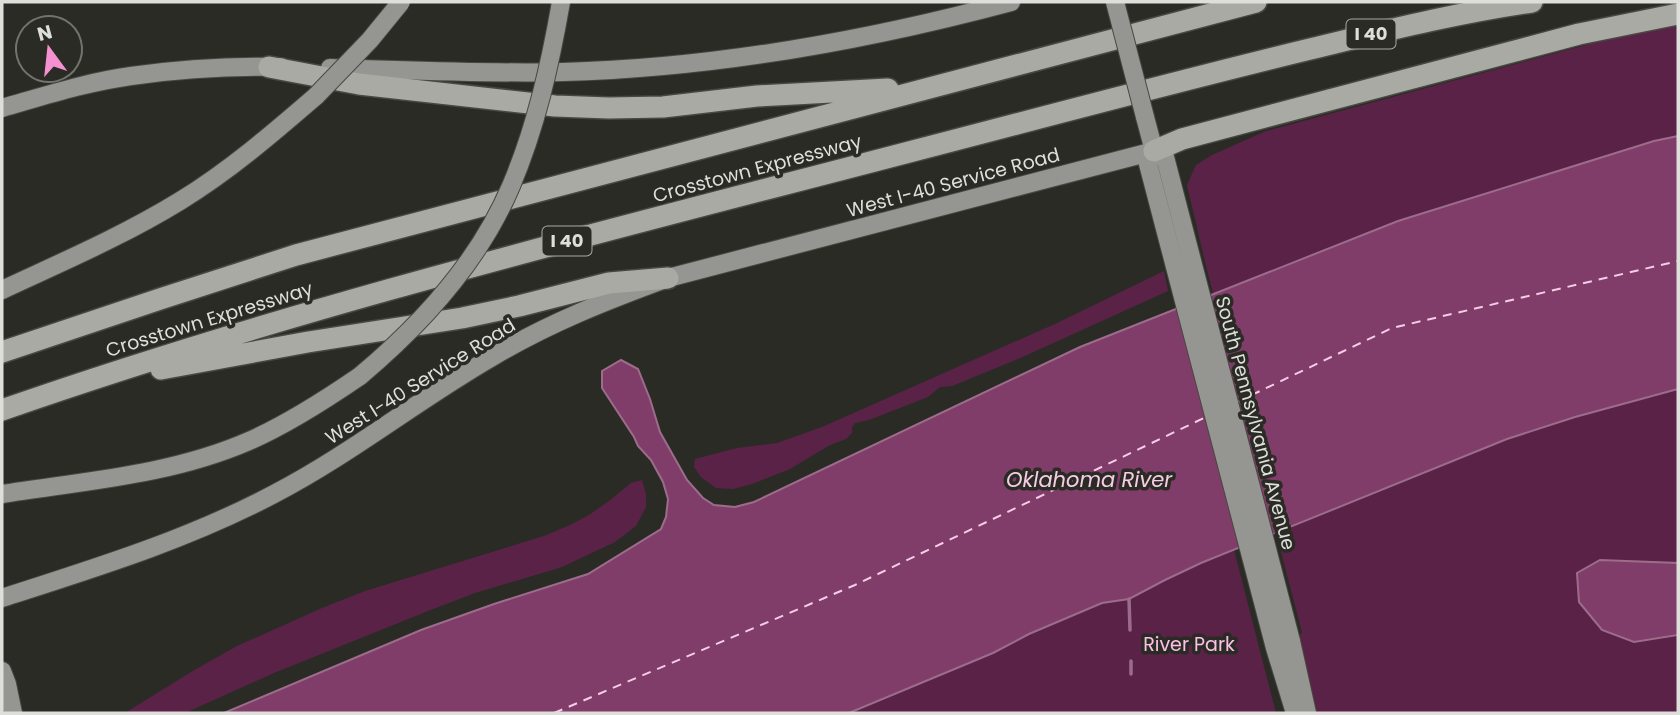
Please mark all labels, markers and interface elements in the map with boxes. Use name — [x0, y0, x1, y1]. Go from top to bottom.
north arrow — [14, 14, 84, 84]
text: N — [34, 18, 55, 48]
road number: I 40 — [1346, 19, 1396, 48]
street label: Crosstown Expressway — [650, 128, 865, 209]
street label: West I-40 Service Road — [844, 141, 1063, 224]
road number: I 40 — [542, 227, 592, 256]
street label: Crosstown Expressway — [102, 275, 316, 364]
street label: South Pennsylvania Avenue — [1209, 293, 1302, 553]
street label: West I-40 Service Road — [320, 312, 520, 451]
water label: Oklahoma River — [1006, 465, 1173, 494]
park label: River Park — [1143, 631, 1235, 658]

